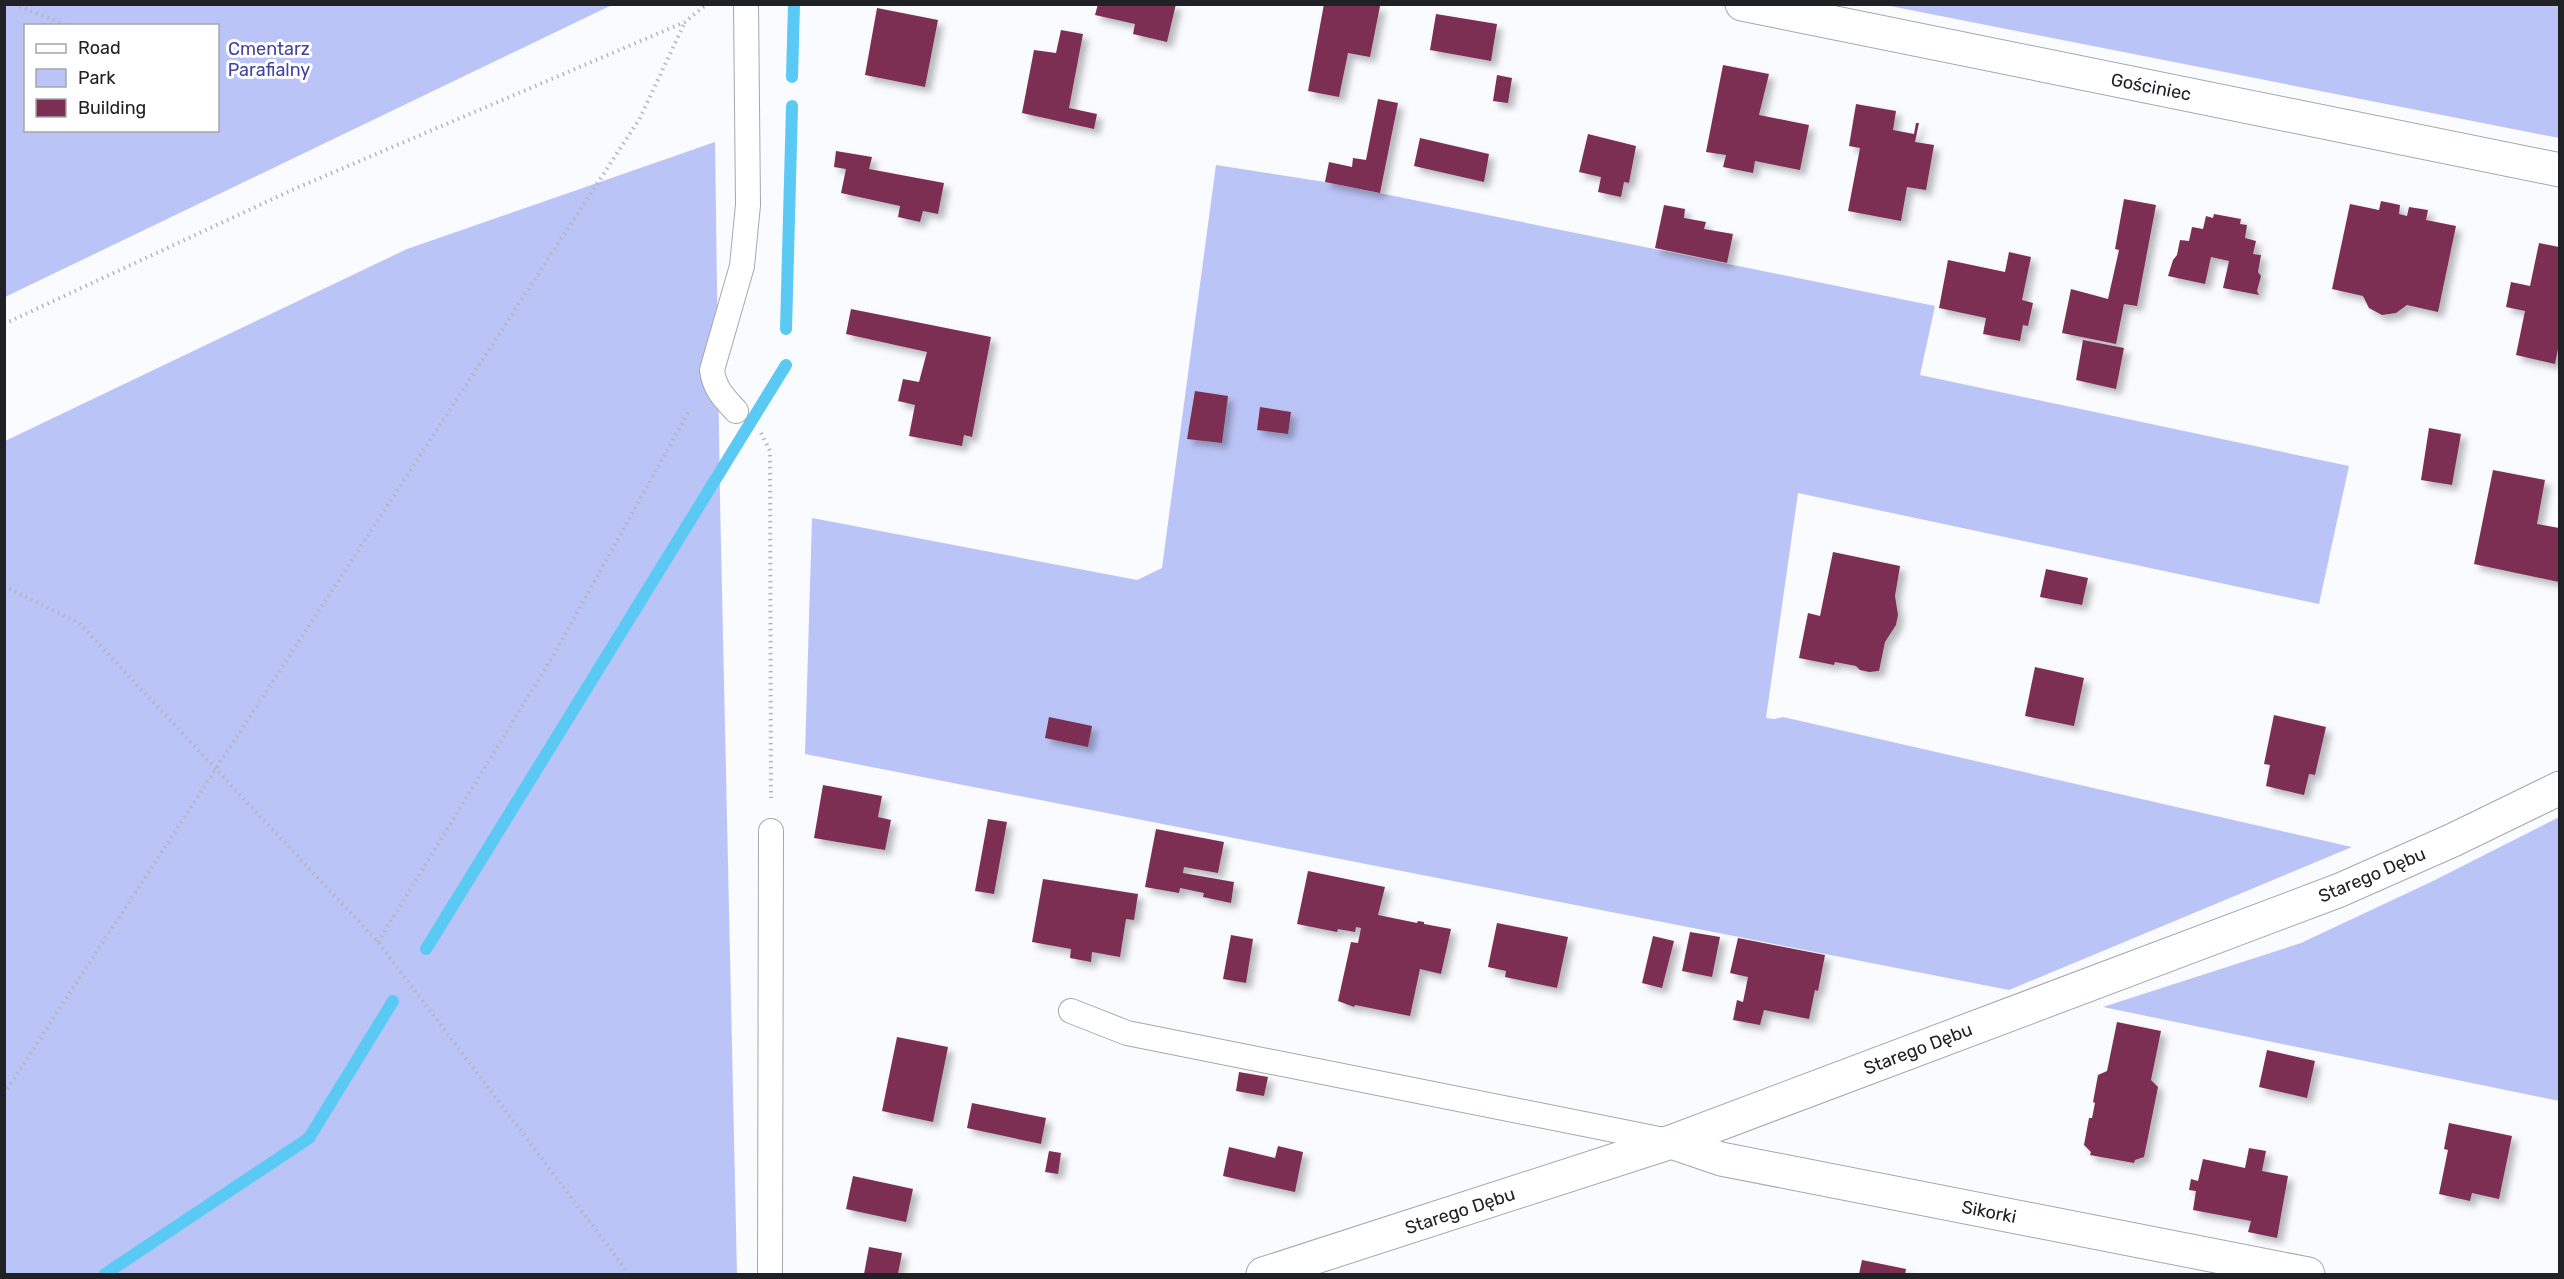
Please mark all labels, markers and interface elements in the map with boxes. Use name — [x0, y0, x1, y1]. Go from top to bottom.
legend — [24, 24, 219, 132]
text: Road — [78, 37, 121, 59]
park label: Cmentarz Parafialny — [228, 38, 310, 81]
text: Park — [78, 67, 116, 89]
street label: Gościniec — [2109, 68, 2193, 106]
text: Building — [78, 97, 146, 119]
street label: Starego Dębu — [2315, 843, 2429, 907]
street label: Starego Dębu — [1861, 1018, 1975, 1080]
street label: Starego Dębu — [1402, 1183, 1518, 1239]
street label: Sikorki — [1960, 1196, 2018, 1228]

